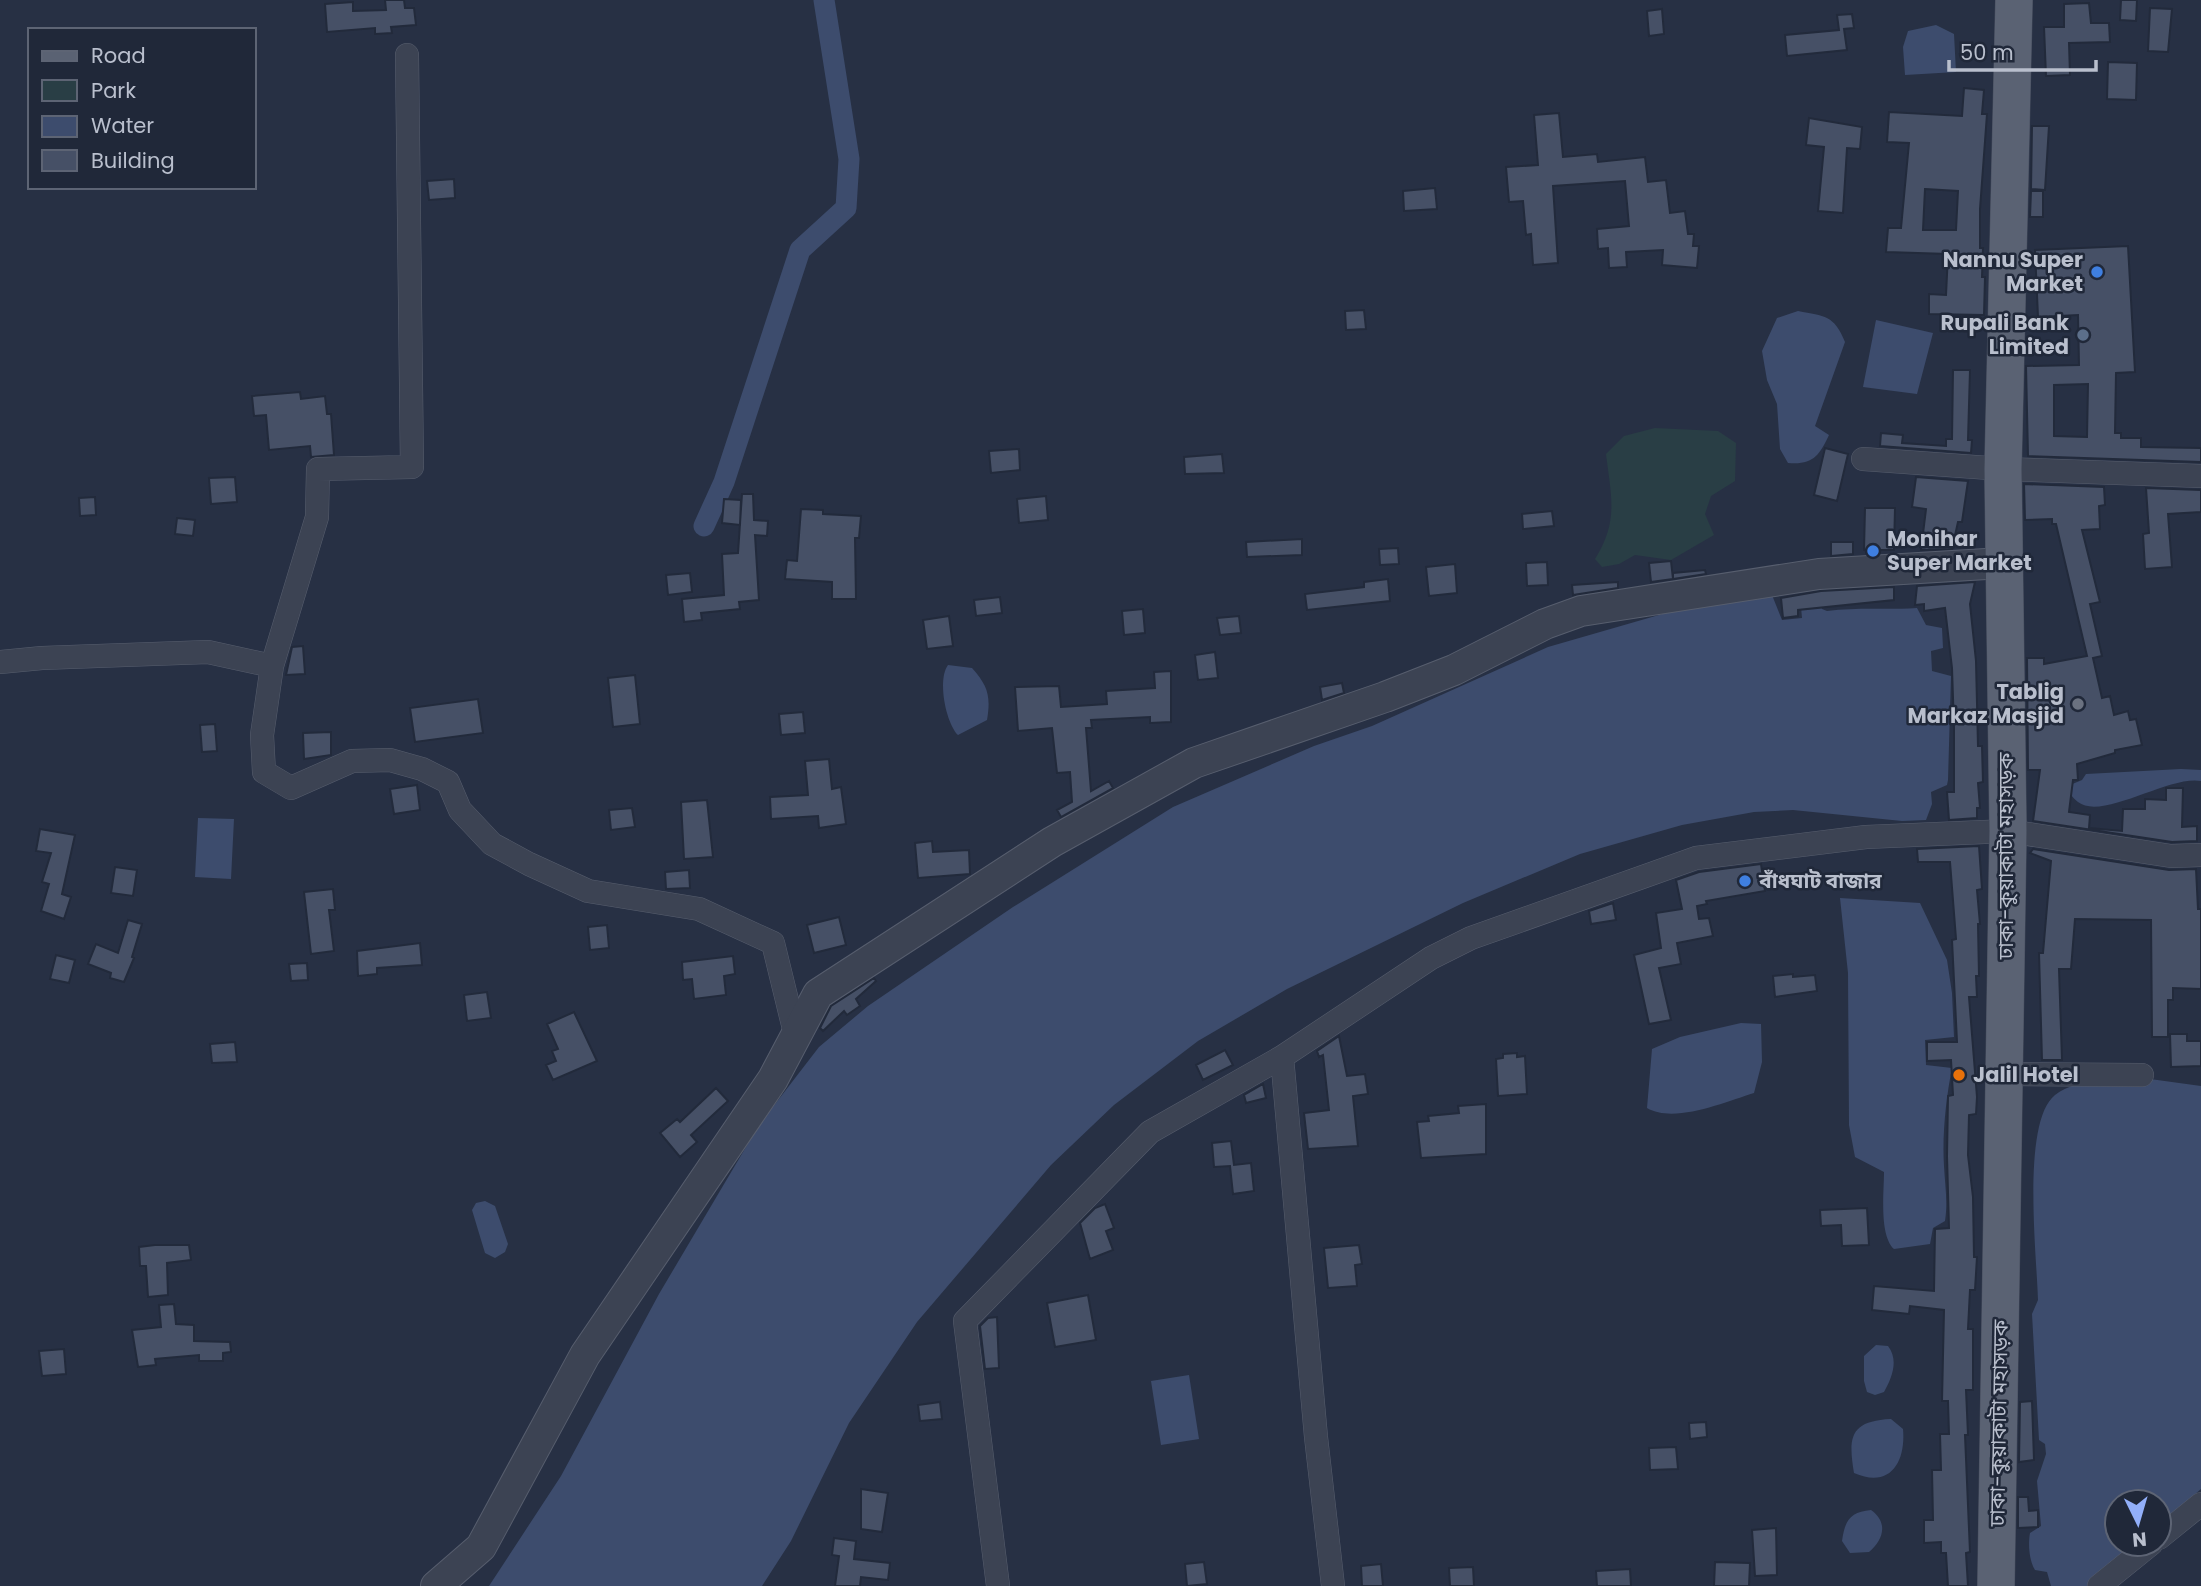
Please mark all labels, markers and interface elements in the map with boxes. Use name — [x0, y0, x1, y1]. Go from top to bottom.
legend — [28, 28, 256, 189]
scale bar — [1949, 28, 2096, 72]
text: 50 m — [1960, 38, 2014, 67]
text: Road — [91, 41, 146, 70]
text: Park — [91, 76, 136, 105]
text: Water — [91, 111, 154, 140]
text: Building — [91, 146, 175, 175]
place label: Nannu Super Market — [1943, 245, 2083, 298]
marker: Nannu Super Market — [2089, 264, 2105, 280]
place label: Rupali Bank Limited — [1941, 308, 2069, 361]
marker: Rupali Bank Limited — [2075, 327, 2091, 343]
place label: Monihar Super Market — [1887, 524, 2032, 577]
marker: Monihar Super Market — [1865, 543, 1881, 559]
place label: Tablig Markaz Masjid — [1907, 677, 2064, 730]
marker: Tablig Markaz Masjid — [2070, 696, 2086, 712]
street label: ঢাকা-কুয়াকাটা মহাসড়ক — [1991, 752, 2020, 960]
place label: বাঁধঘাট বাজার — [1758, 866, 1882, 895]
marker: বাঁধঘাট বাজার — [1737, 873, 1753, 889]
place label: Jalil Hotel — [1973, 1060, 2079, 1089]
marker: Jalil Hotel — [1951, 1067, 1967, 1083]
street label: ঢাকা-কুয়াকাটা মহাসড়ক — [1982, 1318, 2015, 1528]
north arrow — [2103, 1488, 2173, 1558]
text: N — [2131, 1525, 2148, 1554]

